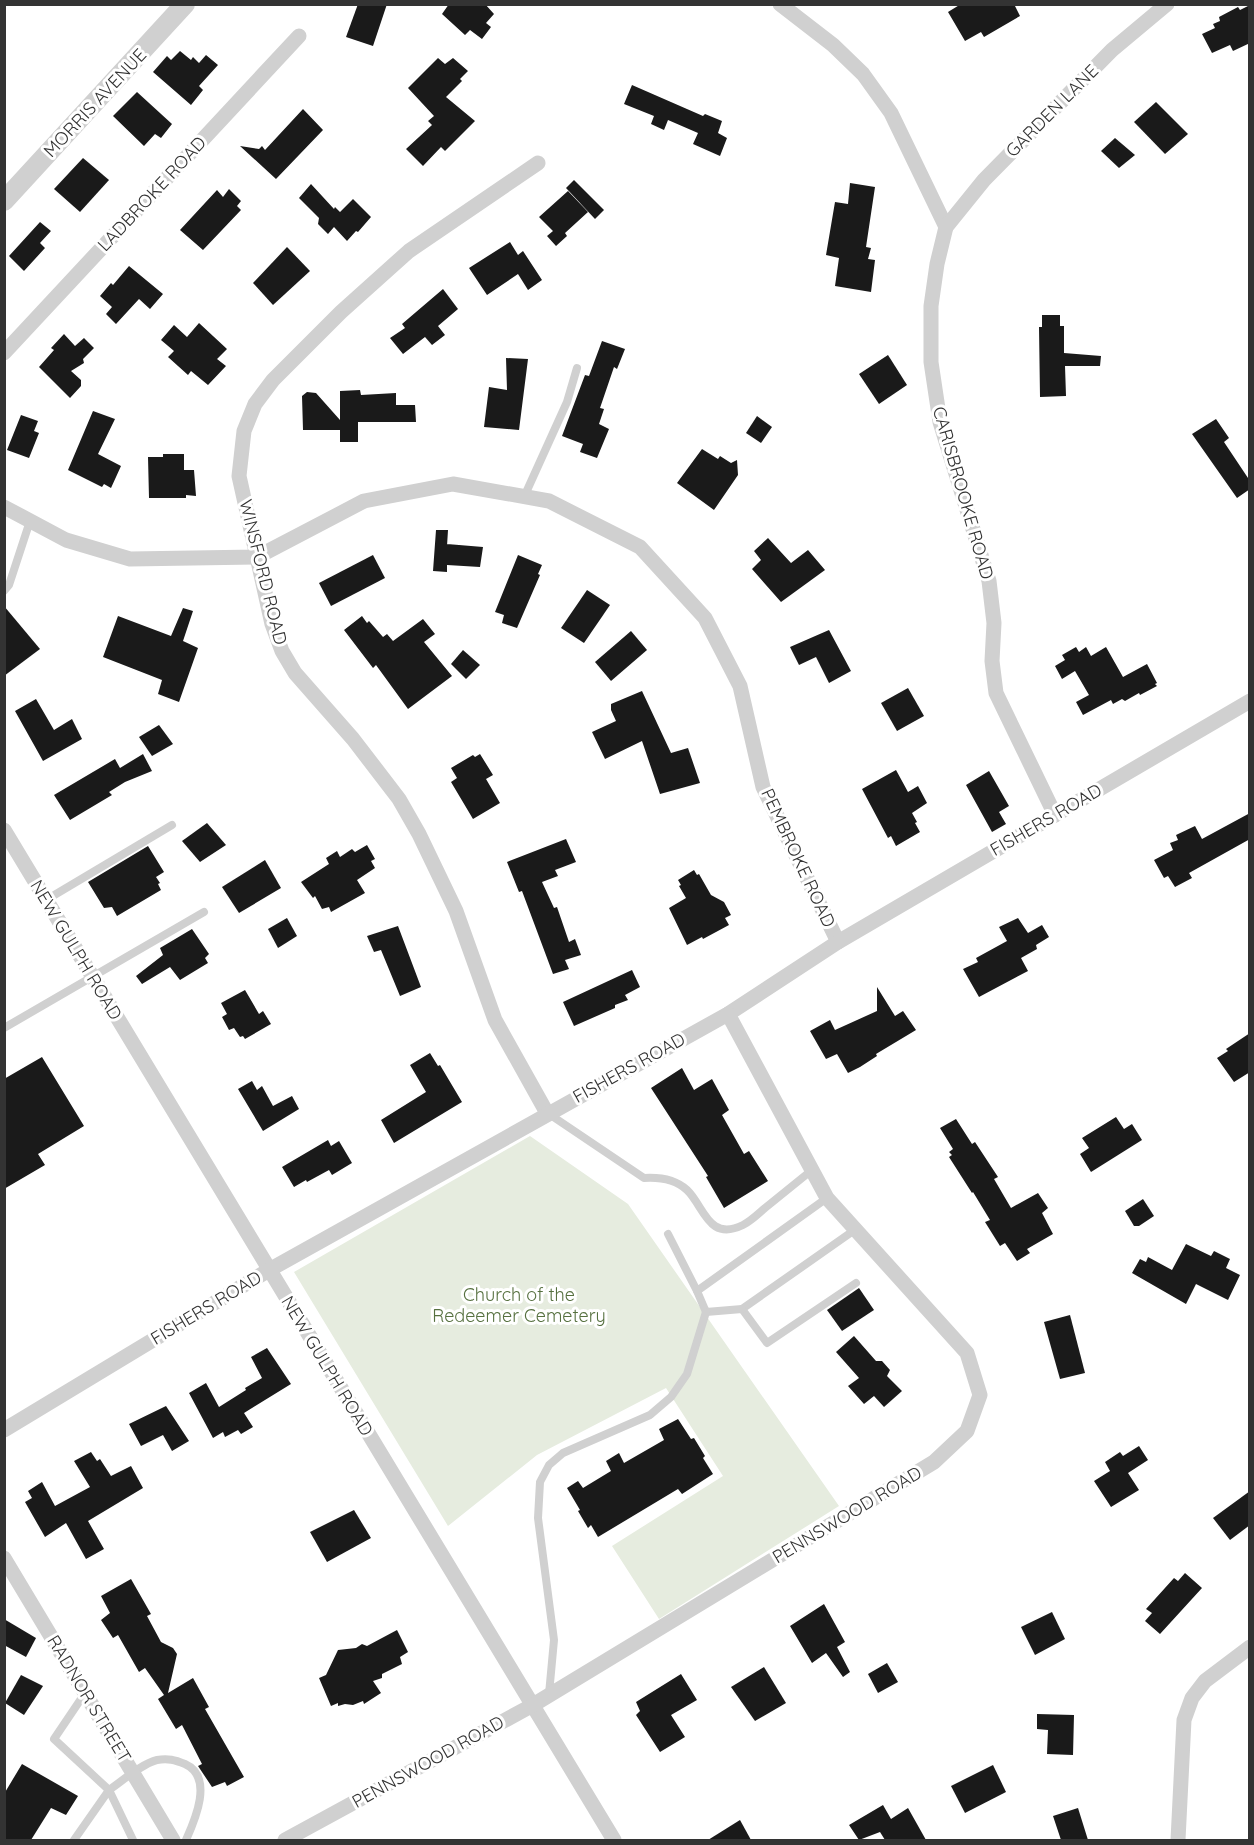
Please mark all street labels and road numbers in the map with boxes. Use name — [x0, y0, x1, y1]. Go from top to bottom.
street label: MORRIS AVENUE — [38, 43, 151, 162]
street label: GARDEN LANE — [1000, 59, 1103, 162]
street label: LADBROKE ROAD — [92, 131, 211, 256]
street label: CARISBROOKE ROAD — [928, 404, 999, 582]
street label: WINSFORD ROAD — [234, 497, 293, 647]
street label: FISHERS ROAD — [986, 778, 1106, 861]
street label: PEMBROKE ROAD — [756, 785, 841, 931]
street label: NEW GULPH ROAD — [26, 876, 127, 1024]
street label: FISHERS ROAD — [568, 1027, 689, 1108]
street label: FISHERS ROAD — [146, 1265, 265, 1350]
street label: NEW GULPH ROAD — [277, 1292, 378, 1440]
street label: PENNSWOOD ROAD — [768, 1461, 926, 1568]
street label: RADNOR STREET — [42, 1631, 137, 1767]
street label: PENNSWOOD ROAD — [348, 1710, 508, 1813]

